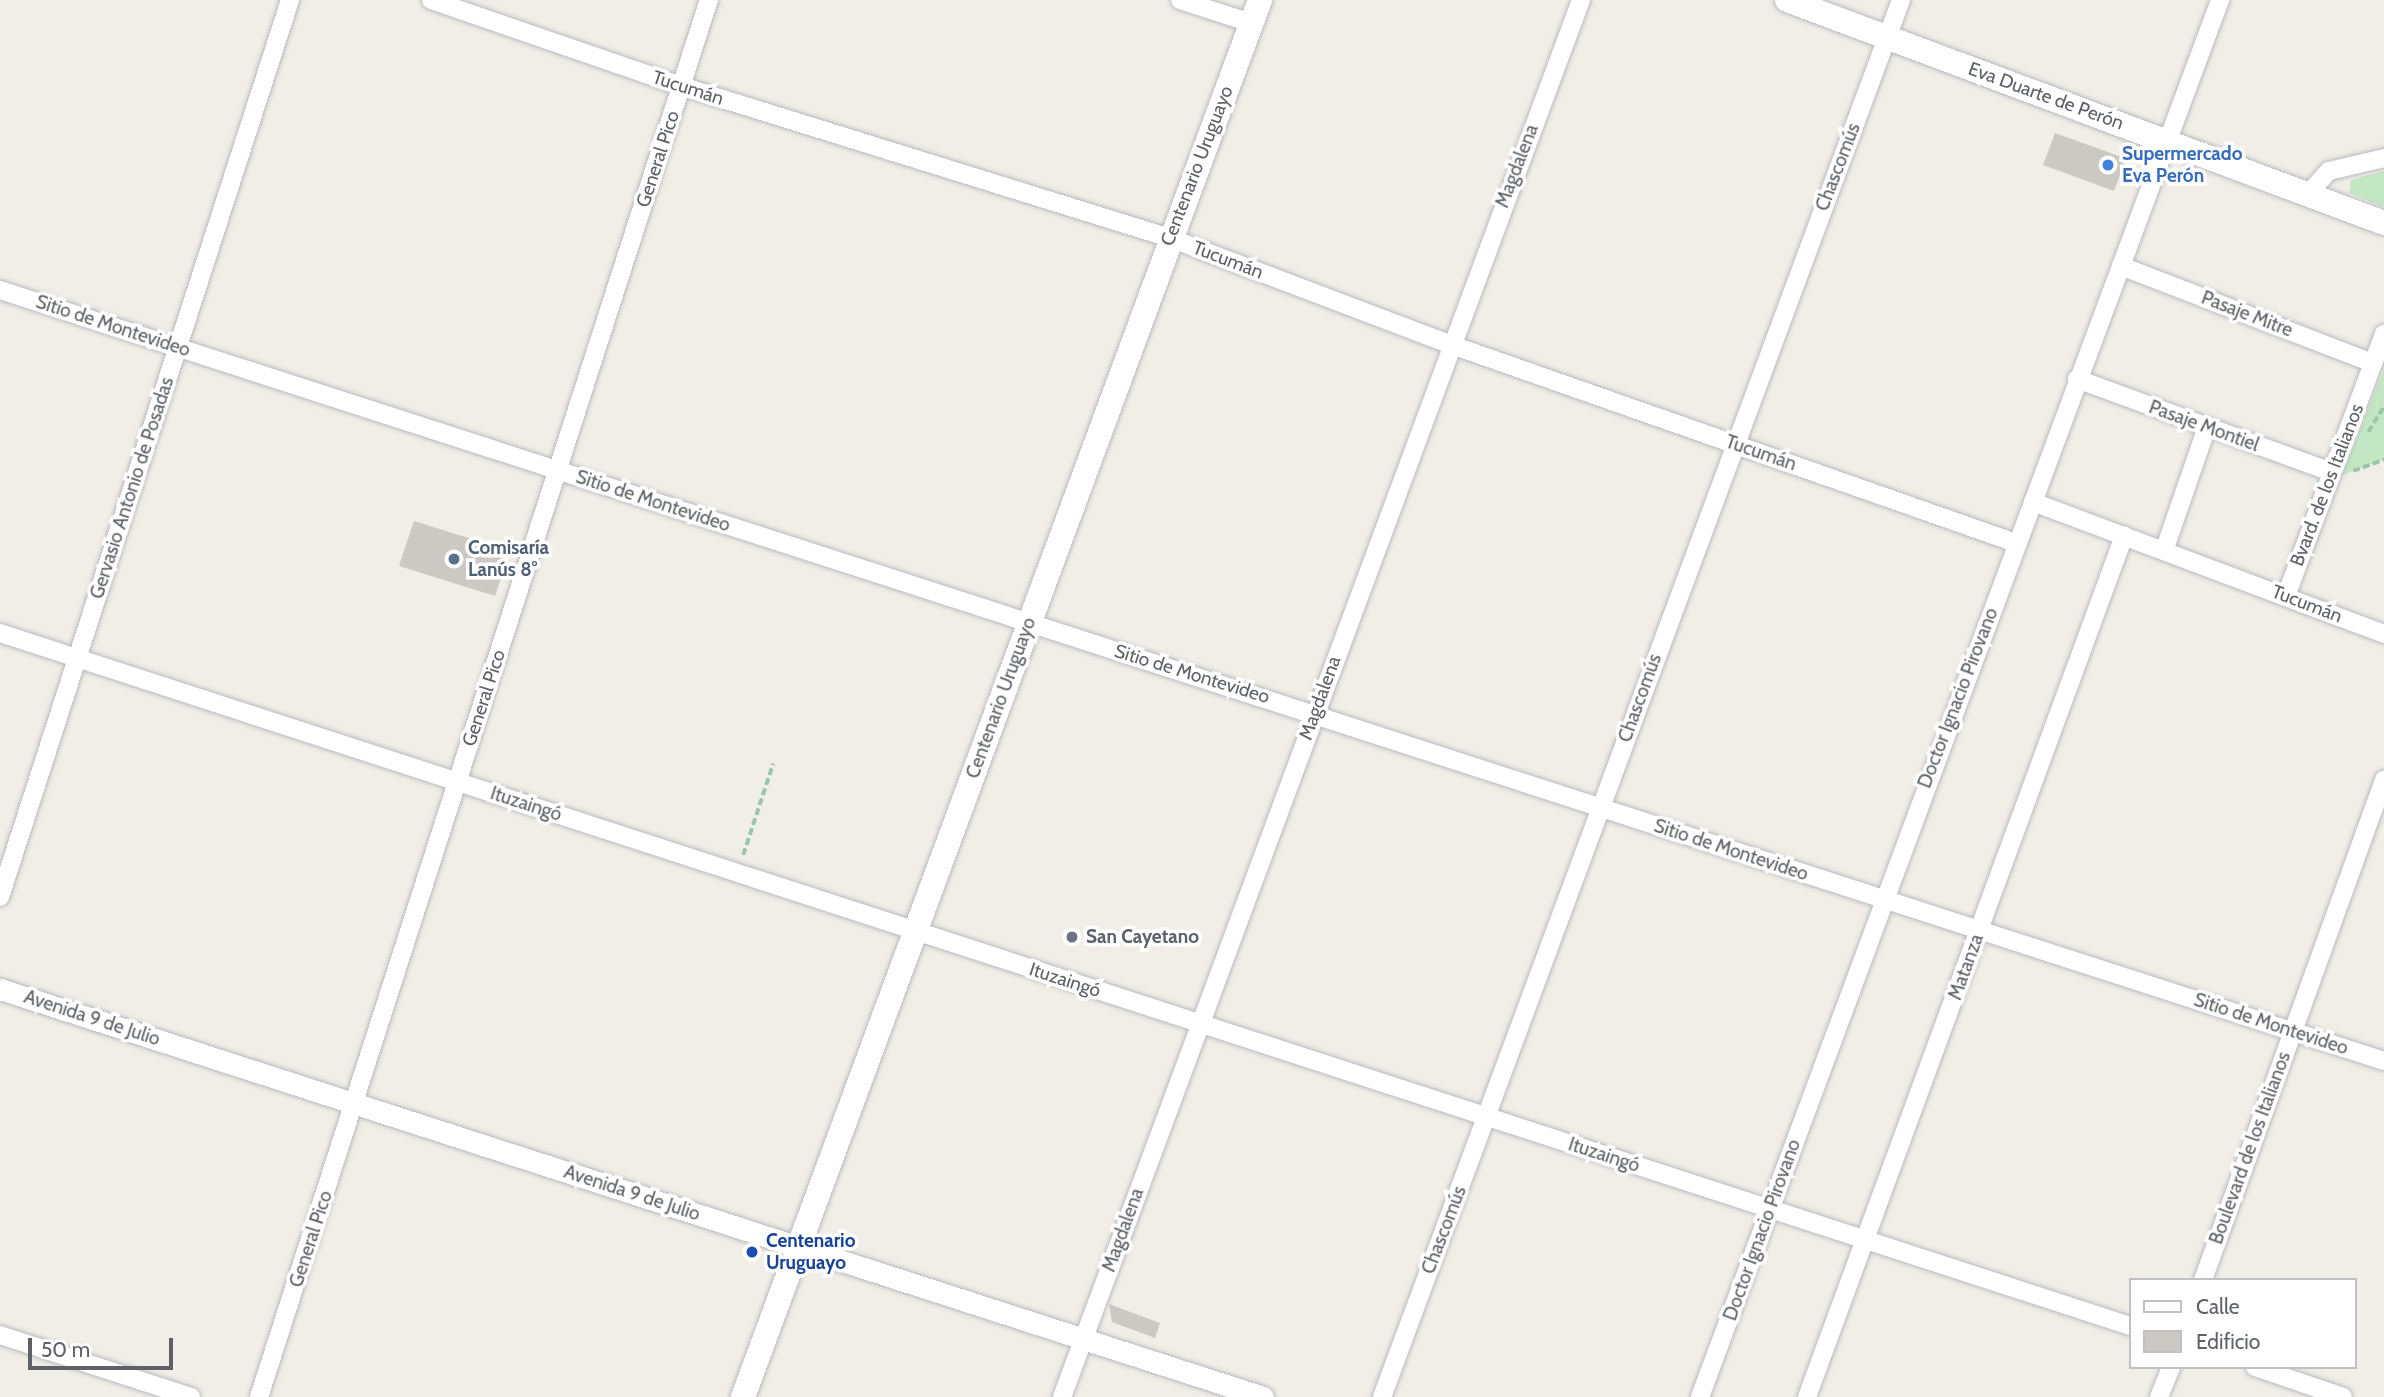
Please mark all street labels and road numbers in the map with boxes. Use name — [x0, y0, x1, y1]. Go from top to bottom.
street label: Eva Duarte de Perón — [1965, 57, 2127, 135]
street label: Tucumán — [650, 66, 726, 110]
street label: Centenario Uruguayo — [1156, 83, 1238, 249]
street label: General Pico — [632, 108, 684, 210]
street label: Chascomús — [1811, 120, 1865, 214]
street label: Magdalena — [1491, 121, 1543, 211]
street label: Tucumán — [1190, 236, 1266, 284]
street label: Pasaje Mitre — [2198, 286, 2296, 342]
street label: Sitio de Montevideo — [33, 290, 193, 362]
street label: Gervasio Antonio de Posadas — [85, 374, 179, 602]
street label: Pasaje Montiel — [2146, 396, 2262, 456]
street label: Bvard. de los Italianos — [2286, 401, 2368, 569]
street label: Tucumán — [1723, 430, 1799, 476]
street label: Sitio de Montevideo — [573, 465, 733, 537]
street label: Tucumán — [2269, 580, 2345, 628]
street label: Doctor Ignacio Pirovano — [1913, 605, 2003, 791]
street label: Centenario Uruguayo — [961, 614, 1041, 782]
street label: Sitio de Montevideo — [1112, 640, 1272, 708]
street label: General Pico — [458, 647, 510, 749]
street label: Chascomús — [1613, 651, 1667, 745]
street label: Magdalena — [1294, 653, 1346, 743]
street label: Ituzaingó — [487, 782, 565, 826]
street label: Sitio de Montevideo — [1651, 814, 1811, 886]
street label: Matanza — [1944, 931, 1988, 1003]
street label: Ituzaingó — [1026, 958, 1104, 1002]
street label: Avenida 9 de Julio — [21, 985, 163, 1051]
street label: Sitio de Montevideo — [2191, 988, 2351, 1060]
street label: Boulevard de los Italianos — [2205, 1049, 2295, 1247]
street label: Ituzaingó — [1565, 1133, 1643, 1177]
street label: Doctor Ignacio Pirovano — [1719, 1136, 1805, 1324]
street label: Avenida 9 de Julio — [561, 1160, 703, 1226]
street label: Chascomús — [1417, 1183, 1471, 1277]
street label: Magdalena — [1097, 1185, 1149, 1275]
street label: General Pico — [285, 1188, 337, 1290]

